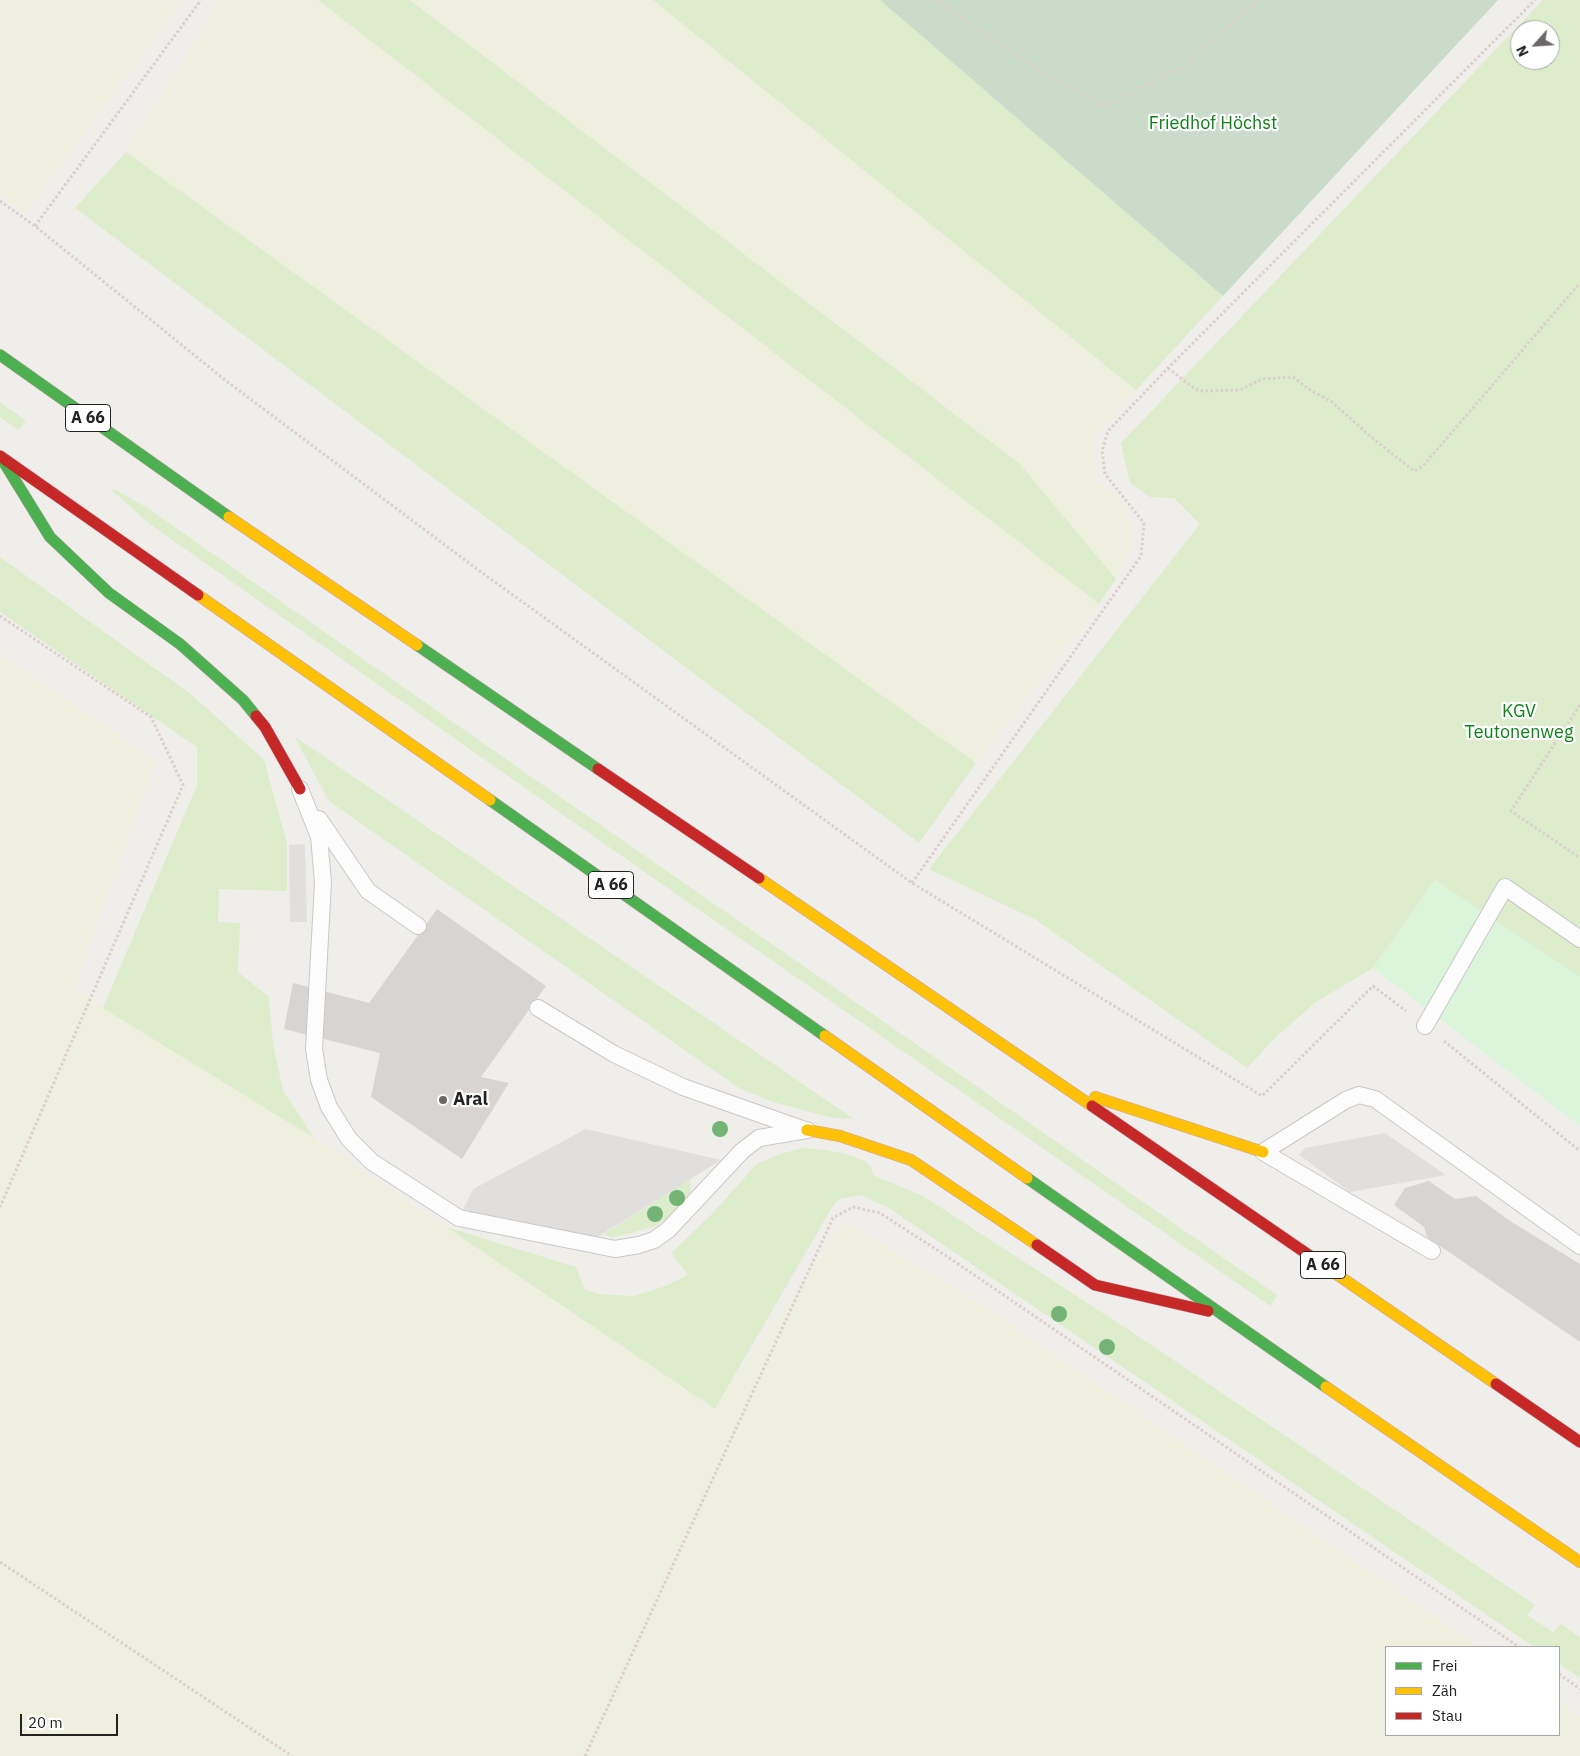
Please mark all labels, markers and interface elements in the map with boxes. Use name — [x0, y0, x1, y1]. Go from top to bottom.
north arrow — [1510, 20, 1560, 70]
text: N — [1512, 43, 1533, 60]
park label: Friedhof Höchst — [1149, 113, 1277, 135]
road number: A 66 — [66, 404, 110, 432]
park label: KGV Teutonenweg — [1465, 701, 1573, 744]
road number: A 66 — [588, 872, 634, 898]
place label: Aral — [453, 1089, 488, 1111]
marker: Aral — [437, 1094, 449, 1106]
road number: A 66 — [1300, 1252, 1346, 1278]
legend — [1385, 1646, 1560, 1736]
text: Frei — [1432, 1656, 1458, 1675]
text: Zäh — [1432, 1681, 1457, 1700]
scale bar — [22, 1704, 120, 1736]
text: Stau — [1432, 1706, 1463, 1725]
text: 20 m — [28, 1713, 63, 1732]

